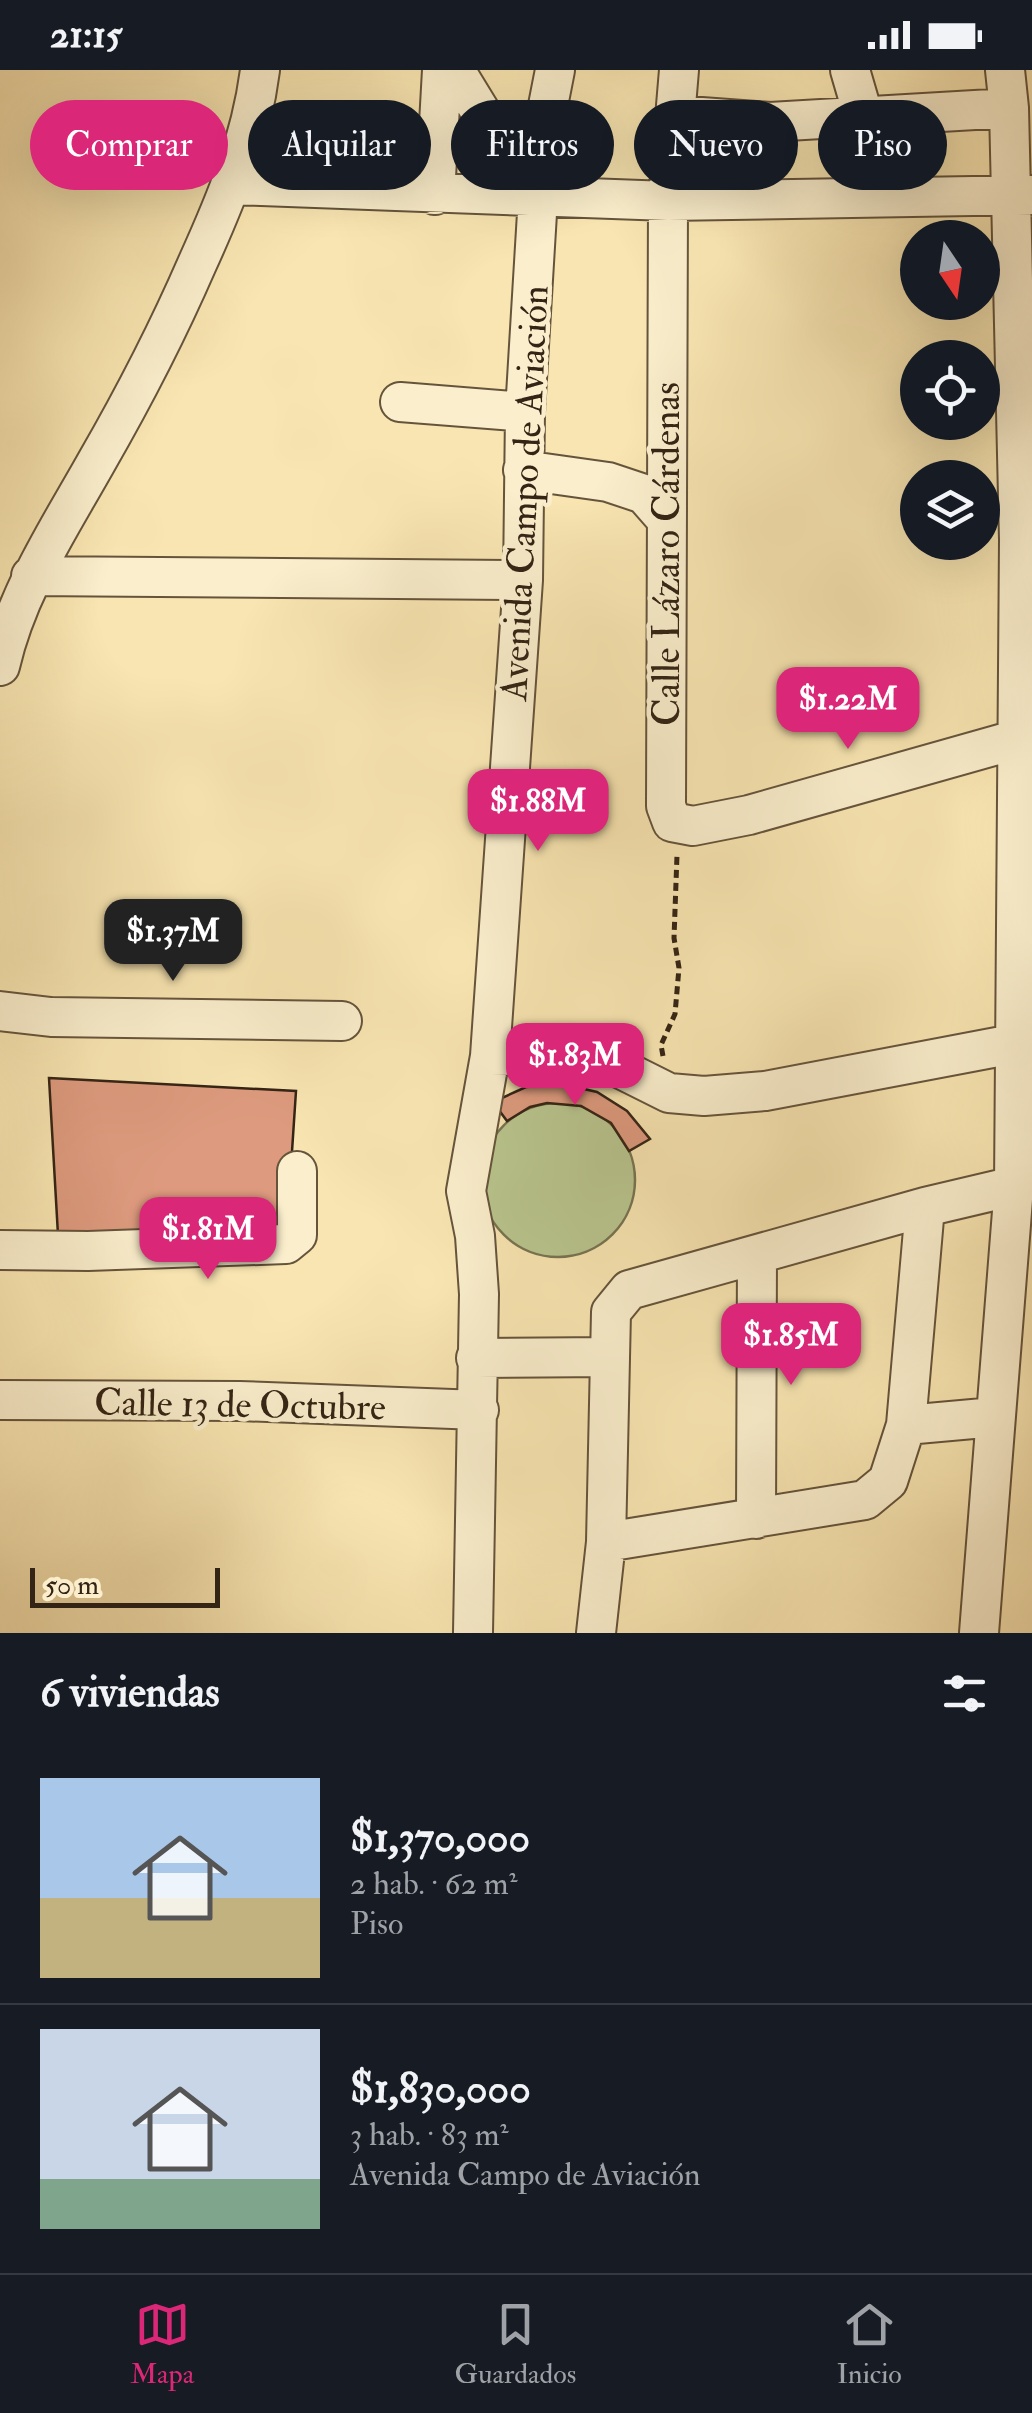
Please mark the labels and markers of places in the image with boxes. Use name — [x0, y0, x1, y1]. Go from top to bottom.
pin: $1.22M — [767, 667, 929, 752]
pin: $1.88M — [457, 769, 619, 854]
pin: $1.37M — [92, 899, 254, 984]
pin: $1.83M — [494, 1023, 656, 1108]
pin: $1.81M — [127, 1197, 289, 1282]
pin: $1.85M — [710, 1303, 872, 1388]

